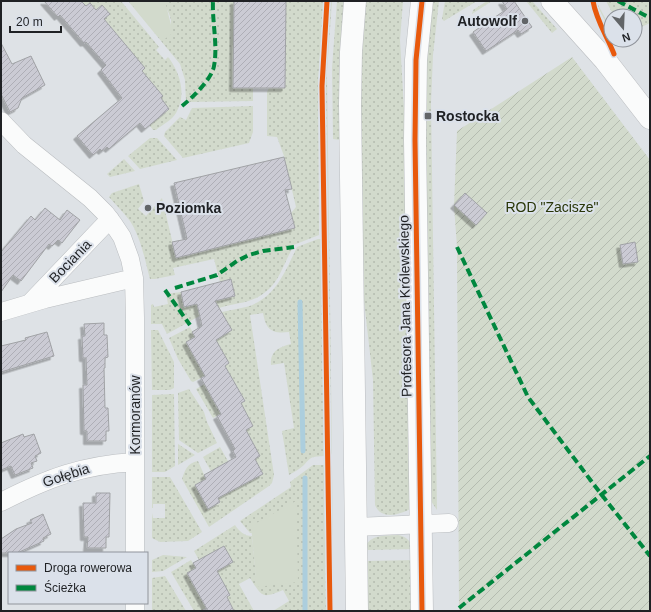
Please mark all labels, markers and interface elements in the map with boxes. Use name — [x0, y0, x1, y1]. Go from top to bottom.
scale bar — [10, 8, 61, 34]
north arrow — [603, 8, 643, 48]
place label: Autowolf — [457, 13, 517, 29]
text: 20 m — [16, 15, 43, 29]
marker: Autowolf — [520, 16, 530, 26]
text: N — [620, 30, 632, 44]
place label: Rostocka — [436, 108, 499, 124]
marker: Rostocka — [423, 111, 433, 121]
park label: ROD "Zacisze" — [505, 199, 599, 215]
place label: Poziomka — [156, 200, 222, 216]
marker: Poziomka — [143, 203, 153, 213]
street label: Profesora Jana Królewskiego — [395, 215, 415, 397]
street label: Bociania — [46, 236, 95, 286]
street label: Kormoranów — [127, 374, 143, 455]
street label: Gołębia — [41, 460, 92, 490]
legend — [8, 552, 148, 604]
text: Droga rowerowa — [44, 561, 132, 575]
text: Ścieżka — [44, 580, 86, 595]

